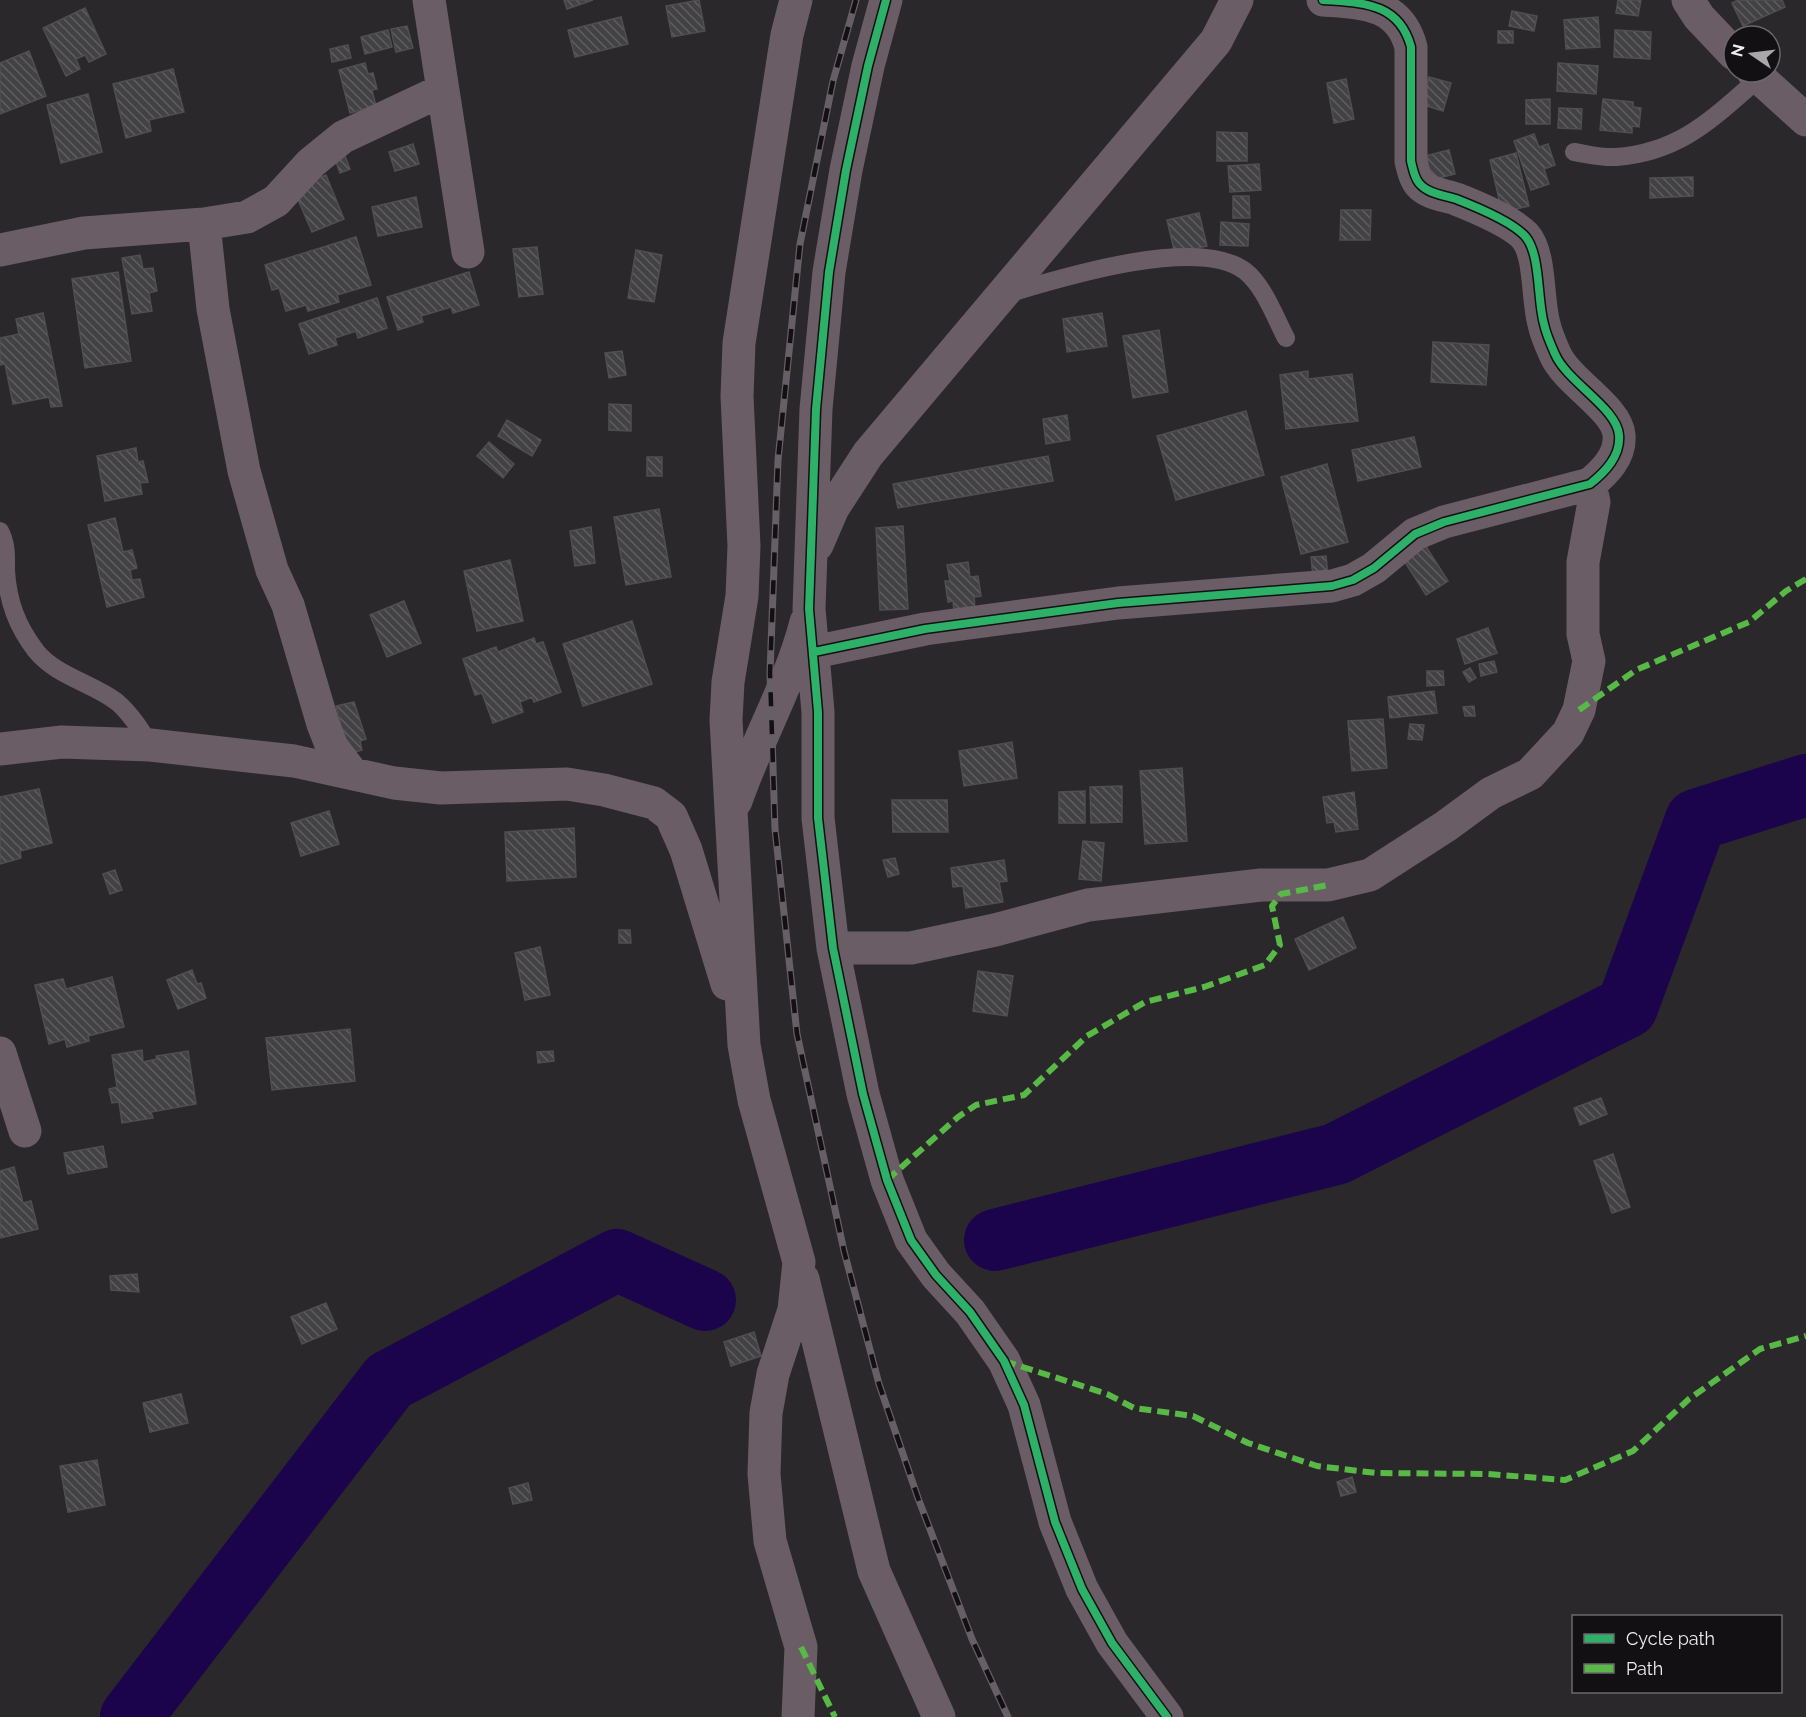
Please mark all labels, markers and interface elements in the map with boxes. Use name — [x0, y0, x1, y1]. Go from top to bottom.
north arrow — [1722, 24, 1782, 84]
text: N — [1727, 42, 1749, 59]
legend — [1572, 1615, 1782, 1693]
text: Cycle path — [1626, 1628, 1715, 1649]
text: Path — [1626, 1658, 1663, 1679]

